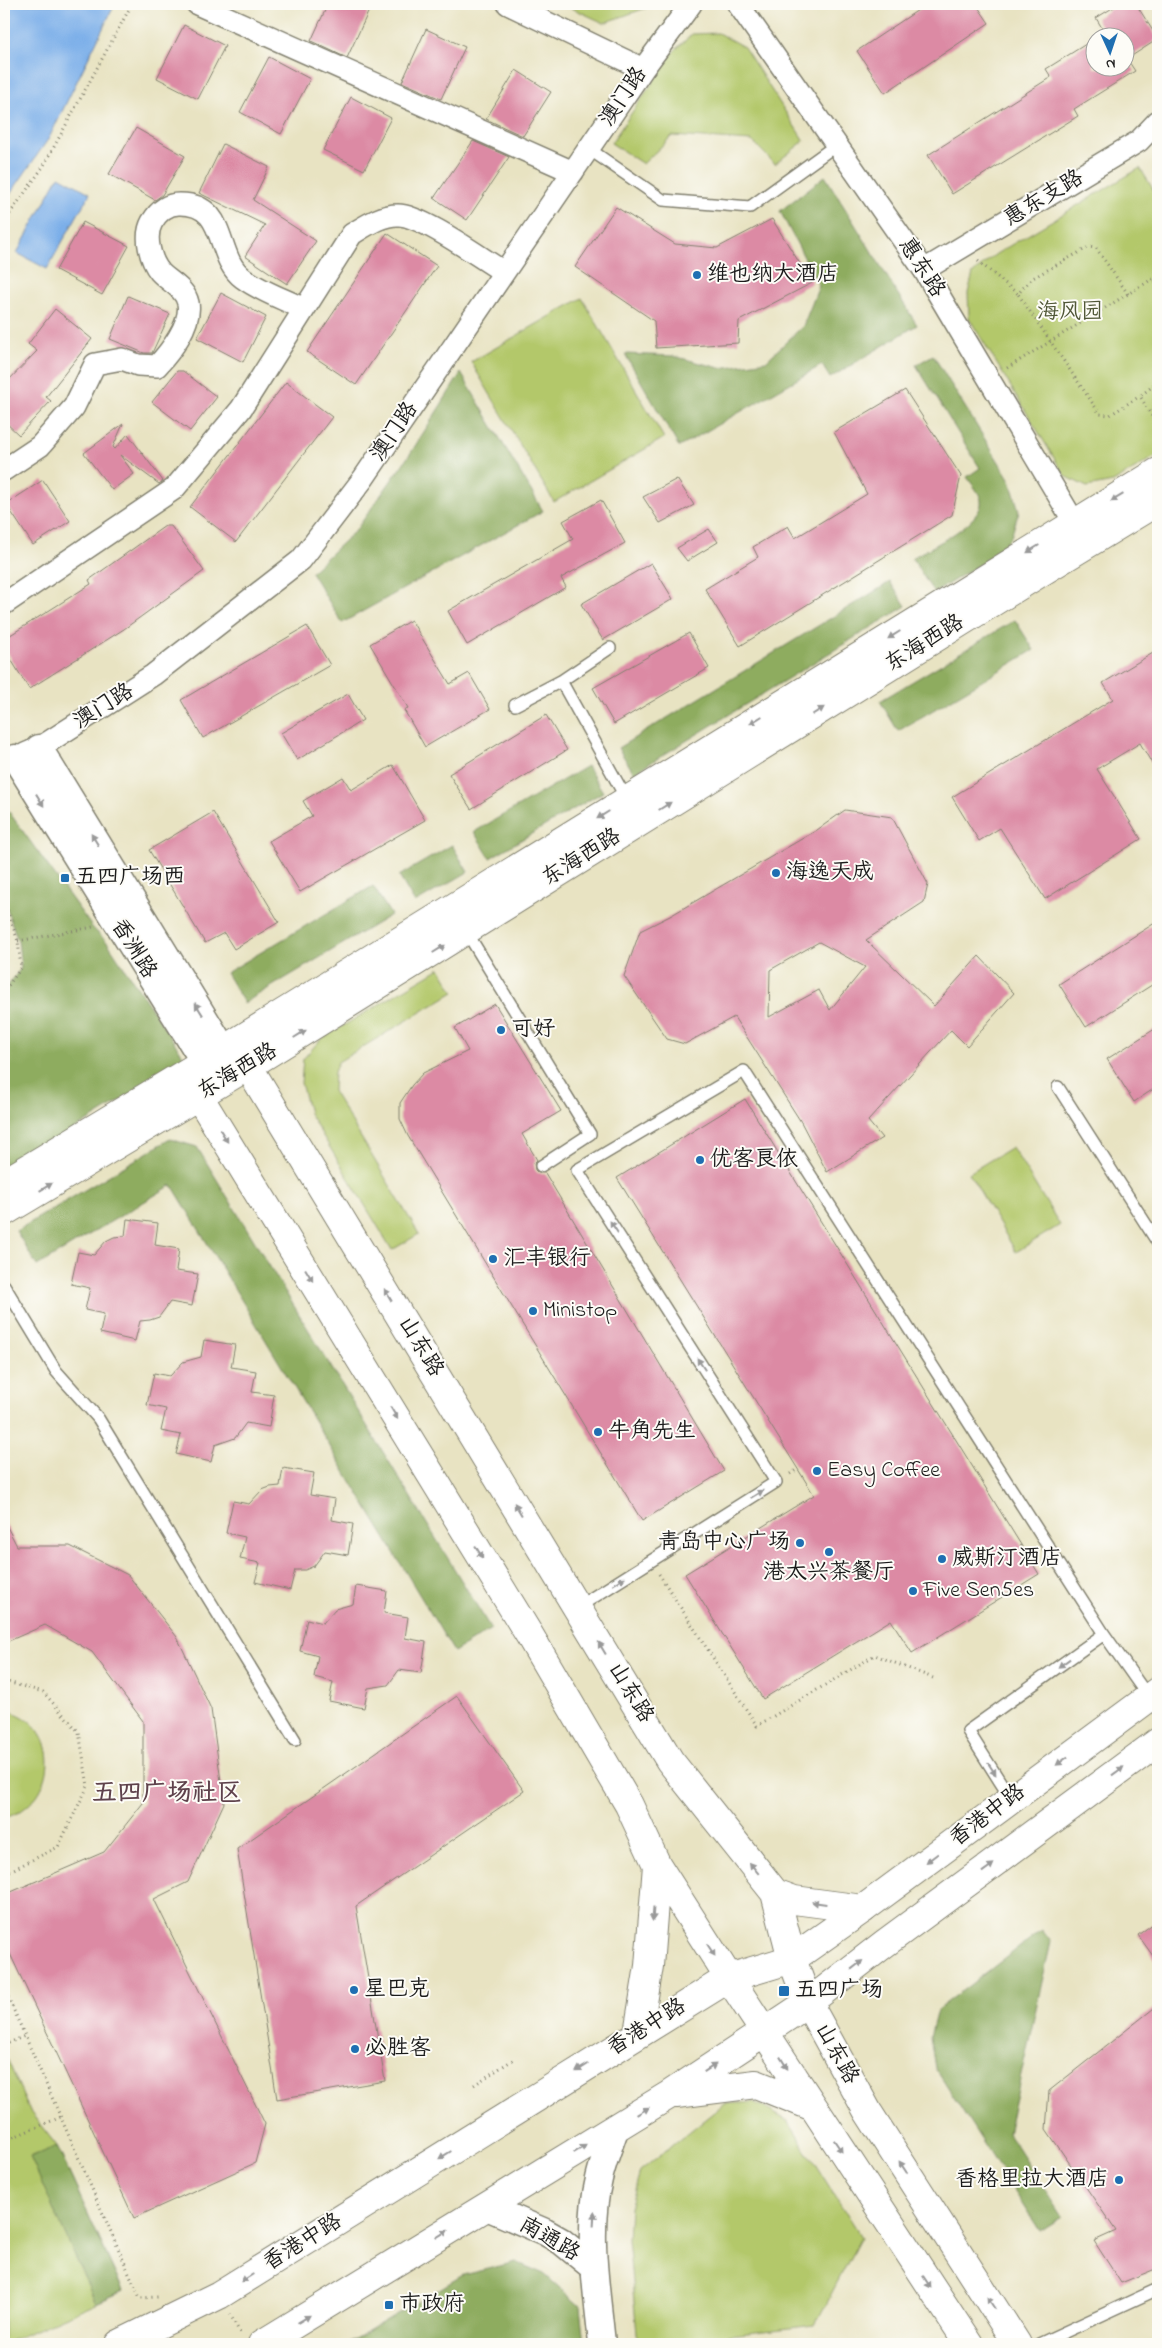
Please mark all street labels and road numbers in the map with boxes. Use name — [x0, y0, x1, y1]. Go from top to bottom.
street label: 澳门路 — [592, 61, 656, 133]
street label: 惠东支路 — [998, 163, 1090, 235]
street label: 惠东路 — [890, 232, 952, 304]
street label: 澳门路 — [363, 396, 427, 468]
street label: 东海西路 — [879, 607, 971, 681]
street label: 澳门路 — [68, 676, 140, 738]
street label: 东海西路 — [536, 821, 628, 895]
street label: 香洲路 — [102, 913, 164, 985]
street label: 东海西路 — [192, 1036, 284, 1108]
street label: 山东路 — [389, 1310, 451, 1384]
street label: 山东路 — [599, 1656, 661, 1730]
street label: 香港中路 — [943, 1777, 1033, 1855]
street label: 香港中路 — [601, 1991, 693, 2065]
street label: 山东路 — [806, 2017, 866, 2091]
street label: 香港中路 — [257, 2206, 349, 2280]
street label: 南通路 — [512, 2210, 586, 2270]

